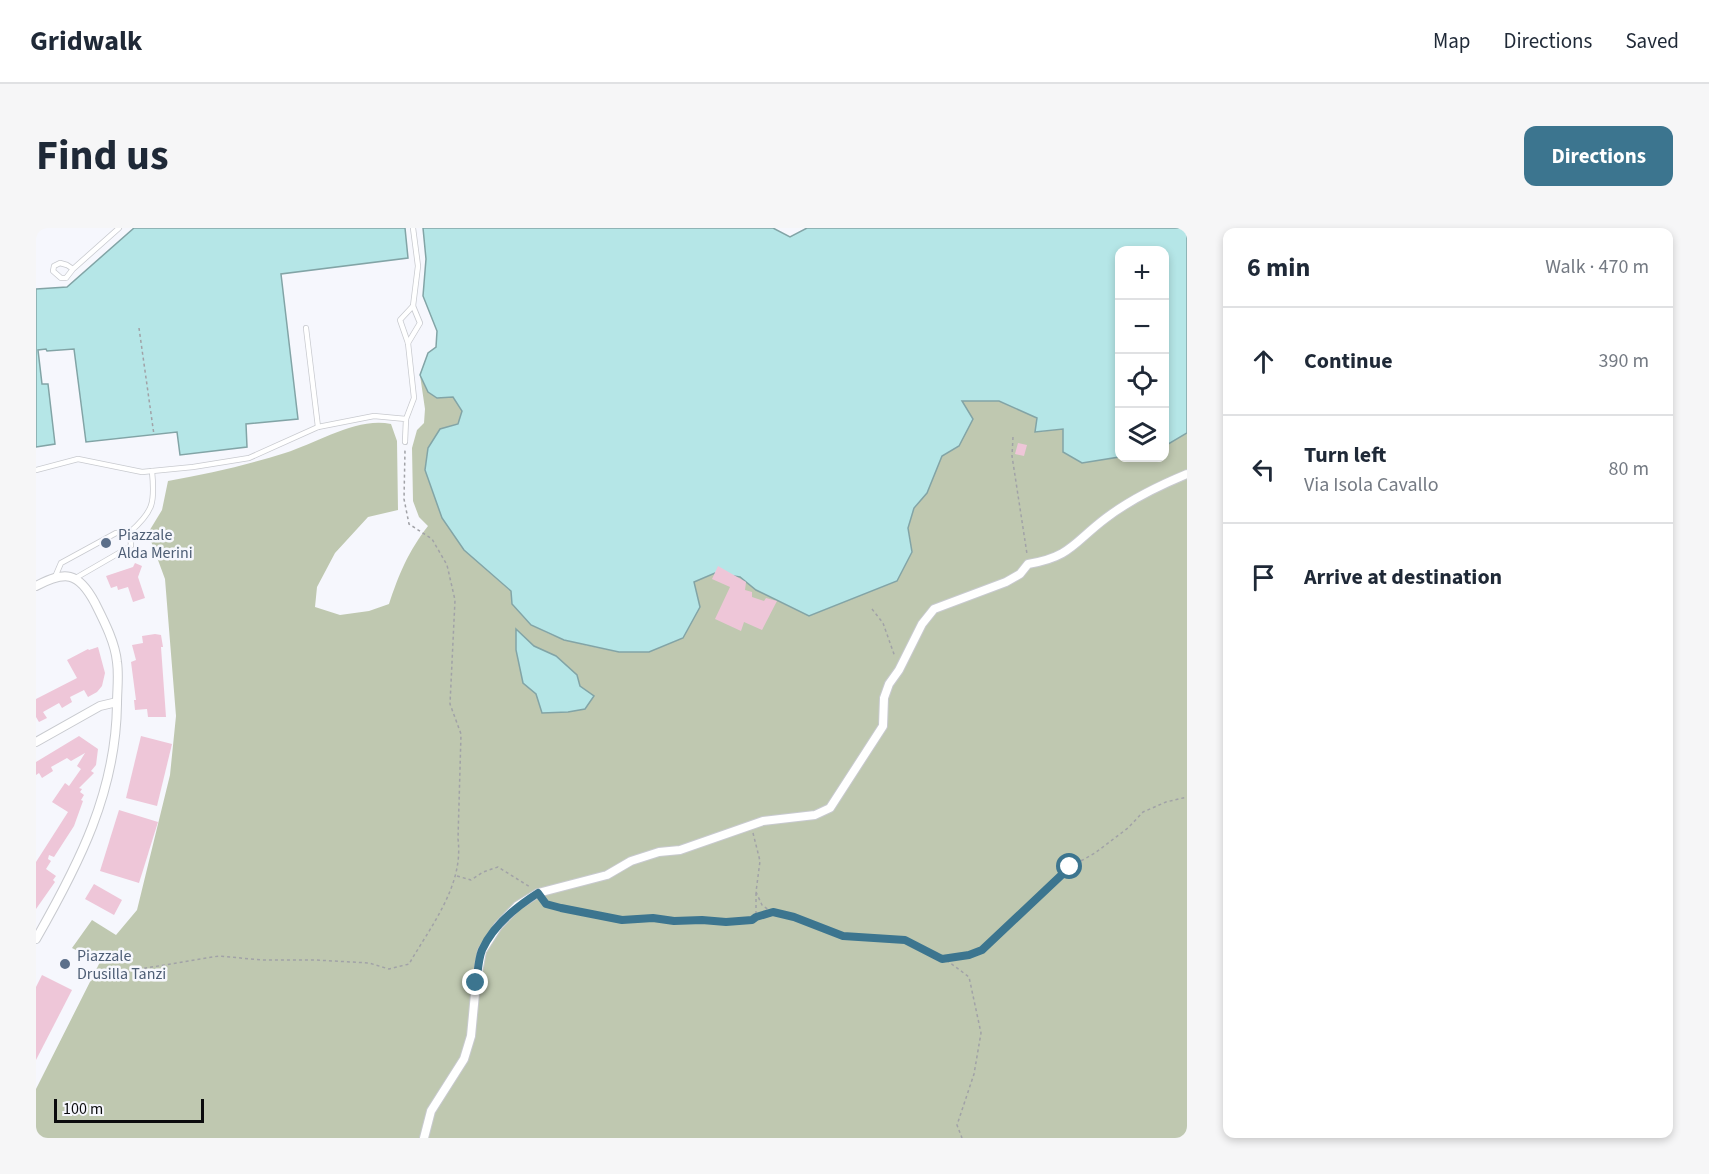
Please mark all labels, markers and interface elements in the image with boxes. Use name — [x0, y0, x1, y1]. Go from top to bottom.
text: Gridwalk — [30, 21, 142, 61]
text: Map — [1433, 26, 1471, 56]
text: Directions — [1504, 26, 1592, 56]
text: Saved — [1625, 26, 1679, 56]
text: Find us — [36, 126, 169, 186]
button: Directions — [1524, 126, 1673, 186]
map controls — [1115, 246, 1169, 462]
button: + — [1115, 246, 1169, 300]
text: 6 min — [1247, 249, 1310, 286]
text: Walk · 470 m — [1545, 253, 1649, 281]
button: − — [1115, 300, 1169, 354]
icon: ahead — [1247, 345, 1280, 378]
text: Continue — [1304, 345, 1393, 377]
text: 390 m — [1599, 347, 1649, 375]
button: locate — [1115, 354, 1169, 408]
button: layers — [1115, 408, 1169, 462]
text: Turn left — [1304, 439, 1386, 471]
icon: left — [1247, 453, 1280, 486]
text: 80 m — [1609, 455, 1649, 483]
text: Via Isola Cavallo — [1304, 471, 1439, 499]
place label: Piazzale Alda Merini — [118, 524, 193, 564]
marker: Piazzale Alda Merini — [99, 536, 113, 550]
icon: arrive — [1247, 561, 1280, 594]
text: Arrive at destination — [1304, 561, 1502, 593]
route start — [1056, 853, 1082, 879]
place label: Piazzale Drusilla Tanzi — [77, 945, 166, 985]
marker: Piazzale Drusilla Tanzi — [58, 957, 72, 971]
route end — [462, 969, 488, 995]
scale bar — [54, 1096, 204, 1124]
text: 100 m — [63, 1098, 103, 1120]

